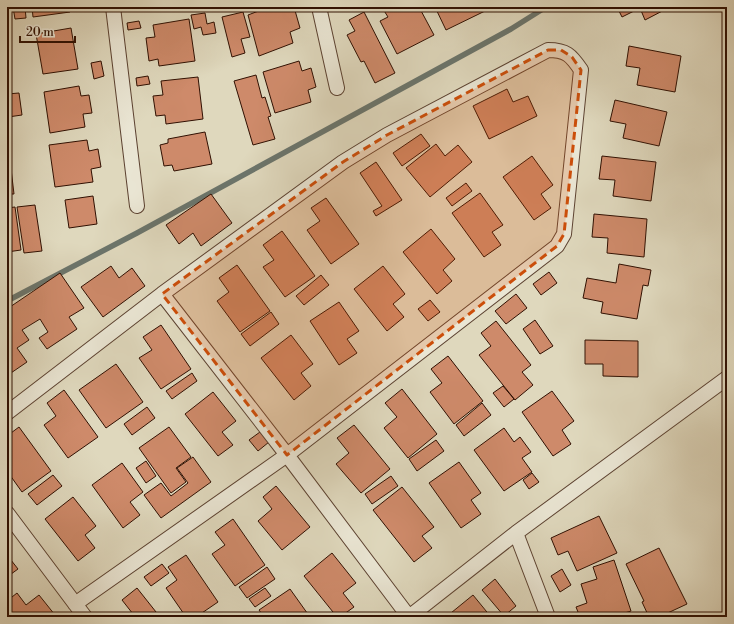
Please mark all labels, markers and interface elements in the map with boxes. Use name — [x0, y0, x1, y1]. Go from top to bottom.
scale bar — [20, 18, 75, 44]
text: 20 m — [26, 25, 54, 40]

